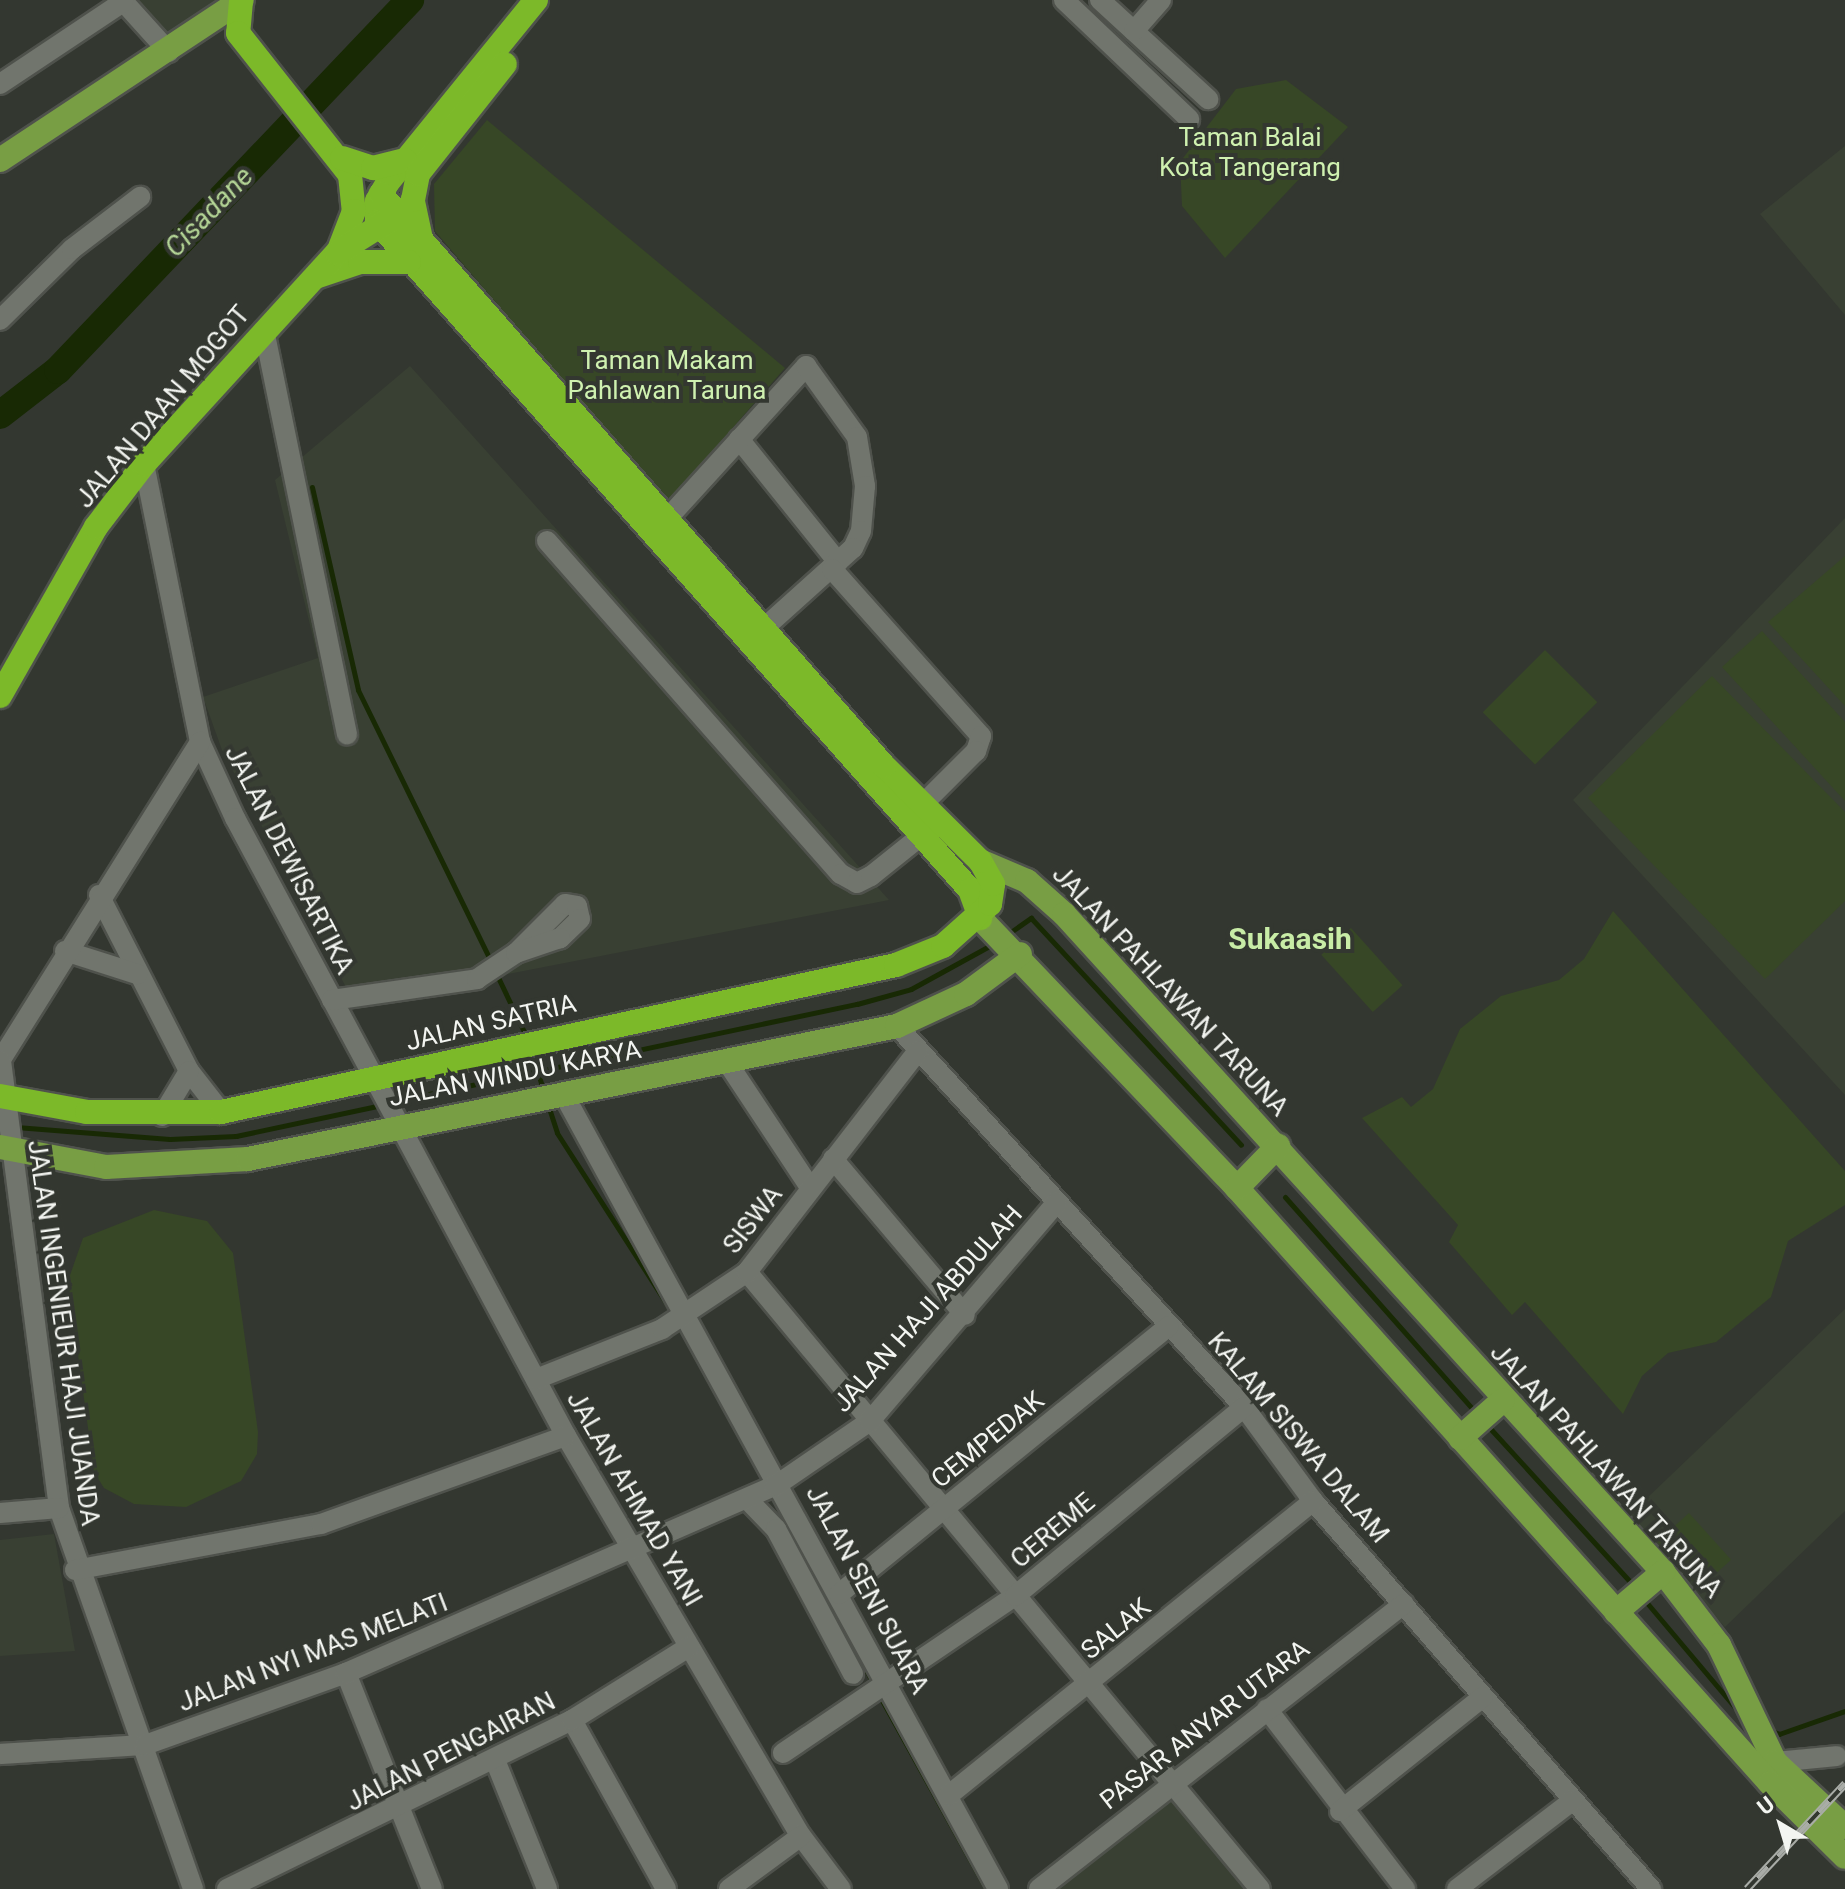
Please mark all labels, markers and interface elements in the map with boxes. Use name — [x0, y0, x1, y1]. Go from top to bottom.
park label: Taman Balai Kota Tangerang — [1159, 122, 1341, 184]
water label: Cisadane — [158, 160, 260, 264]
street label: JALAN DAAN MOGOT — [69, 300, 257, 514]
park label: Taman Makam Pahlawan Taruna — [567, 345, 767, 406]
street label: JALAN DEWISARTIKA — [218, 740, 360, 980]
street label: JALAN PAHLAWAN TARUNA — [1045, 859, 1295, 1123]
district label: Sukaasih — [1228, 921, 1352, 957]
street label: JALAN SATRIA — [403, 988, 579, 1058]
street label: JALAN WINDU KARYA — [386, 1034, 644, 1114]
street label: JALAN INGENIEUR HAJI JUANDA — [20, 1138, 106, 1528]
street label: SISWA — [717, 1180, 789, 1260]
street label: JALAN HAJI ABDULAH — [827, 1199, 1029, 1419]
street label: KALAM SISWA DALAM — [1201, 1326, 1395, 1550]
street label: JALAN PAHLAWAN TARUNA — [1483, 1337, 1729, 1605]
street label: CEMPEDAK — [925, 1385, 1051, 1495]
street label: JALAN AHMAD YANI — [560, 1386, 708, 1612]
street label: JALAN SENI SUARA — [799, 1480, 935, 1700]
street label: CEREME — [1005, 1487, 1101, 1575]
street label: JALAN NYI MAS MELATI — [174, 1587, 452, 1719]
street label: SALAK — [1075, 1592, 1157, 1666]
street label: PASAR ANYAR UTARA — [1094, 1634, 1316, 1816]
street label: JALAN PENGAIRAN — [341, 1686, 561, 1818]
north arrow — [1741, 1785, 1821, 1865]
text: U — [1752, 1791, 1779, 1820]

